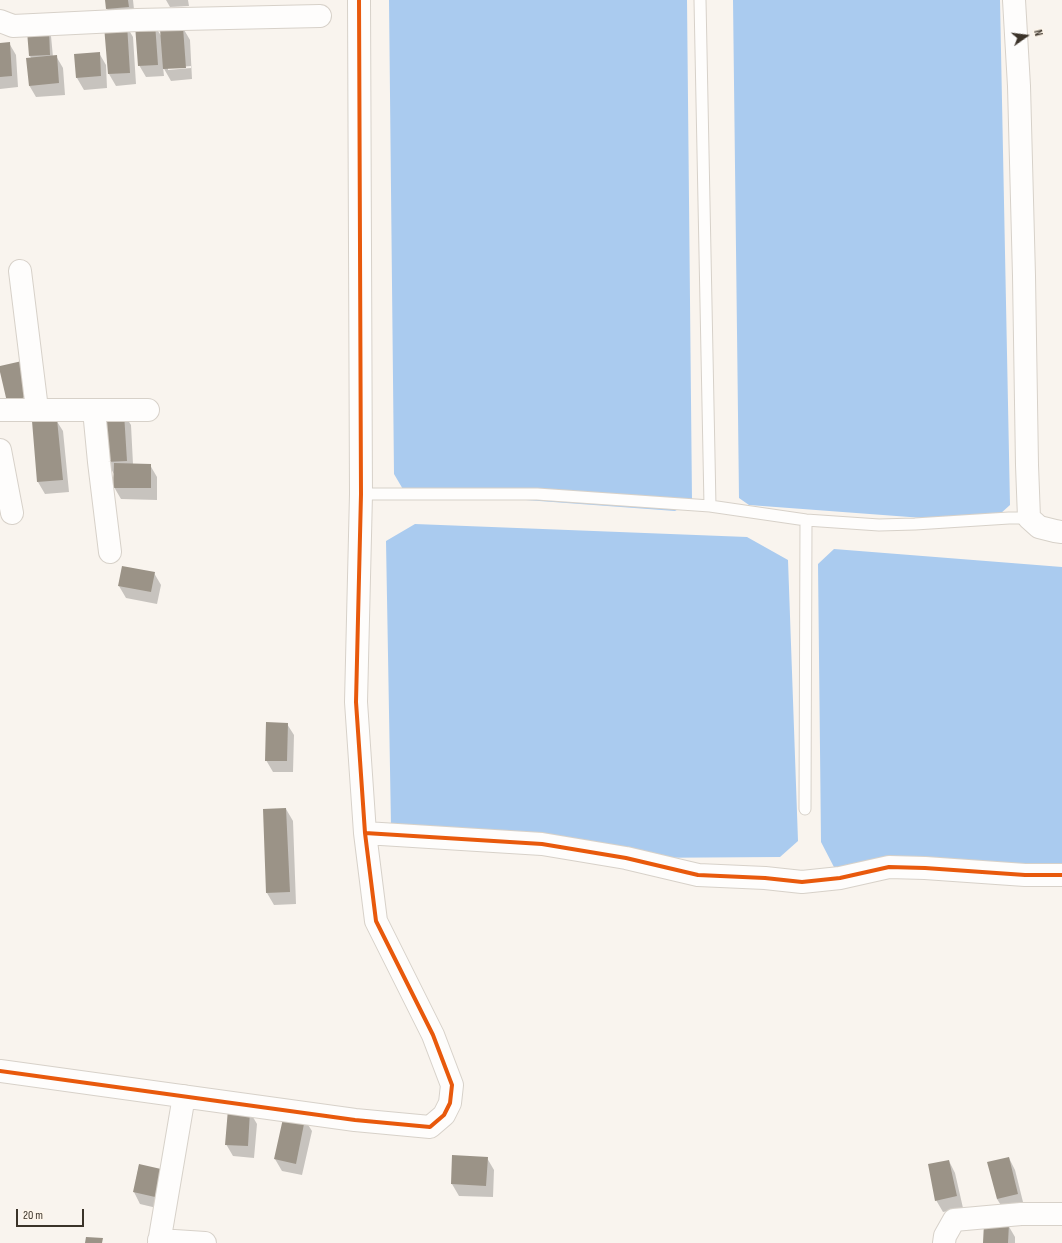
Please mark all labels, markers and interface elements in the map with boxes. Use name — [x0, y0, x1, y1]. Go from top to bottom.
north arrow — [1006, 16, 1046, 56]
text: N — [1031, 29, 1045, 37]
scale bar — [18, 1201, 86, 1227]
text: 20 m — [23, 1208, 43, 1223]

